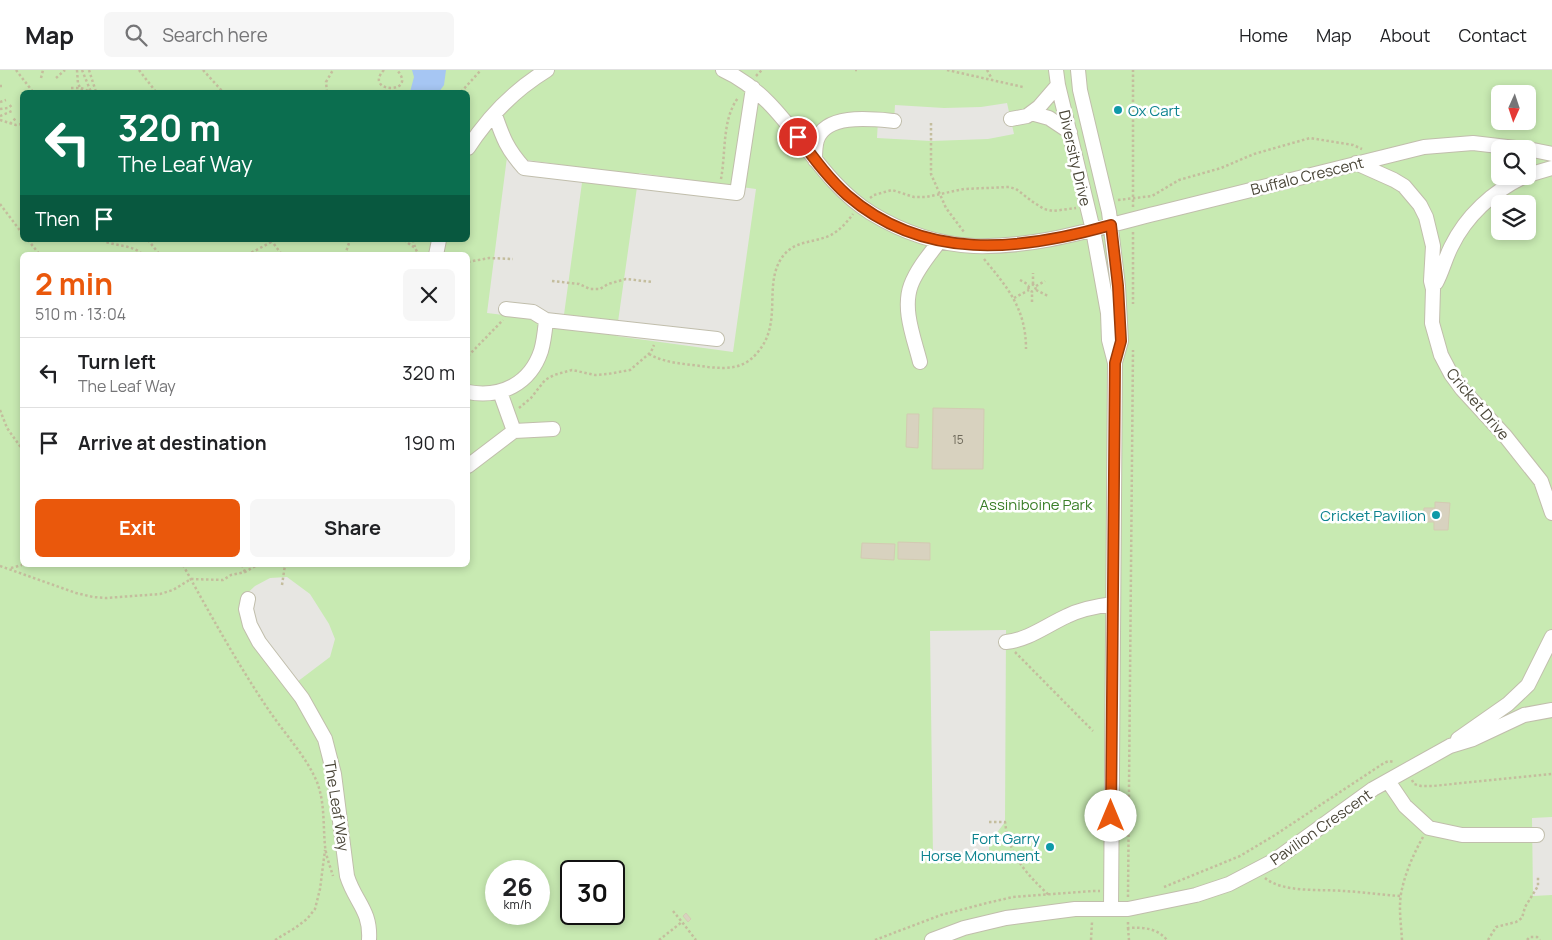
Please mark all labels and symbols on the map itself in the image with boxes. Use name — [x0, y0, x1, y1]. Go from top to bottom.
north arrow — [1491, 85, 1536, 130]
place label: Ox Cart — [1128, 100, 1180, 121]
marker: Ox Cart — [1112, 104, 1124, 116]
street label: Diversity Drive — [1054, 108, 1096, 208]
pin — [777, 116, 819, 158]
street label: Buffalo Crescent — [1248, 152, 1366, 200]
street label: Cricket Drive — [1442, 364, 1514, 445]
house number: 15 — [952, 431, 964, 448]
park label: Assiniboine Park — [980, 494, 1093, 515]
place label: Cricket Pavilion — [1320, 505, 1426, 526]
marker: Cricket Pavilion — [1430, 509, 1442, 521]
street label: The Leaf Way — [319, 759, 355, 853]
street label: Pavilion Crescent — [1266, 784, 1376, 870]
position arrow — [1084, 789, 1136, 841]
place label: Fort Garry Horse Monument — [921, 828, 1040, 866]
marker: Fort Garry Horse Monument — [1044, 841, 1056, 853]
speed limit sign: 30 — [560, 860, 625, 925]

